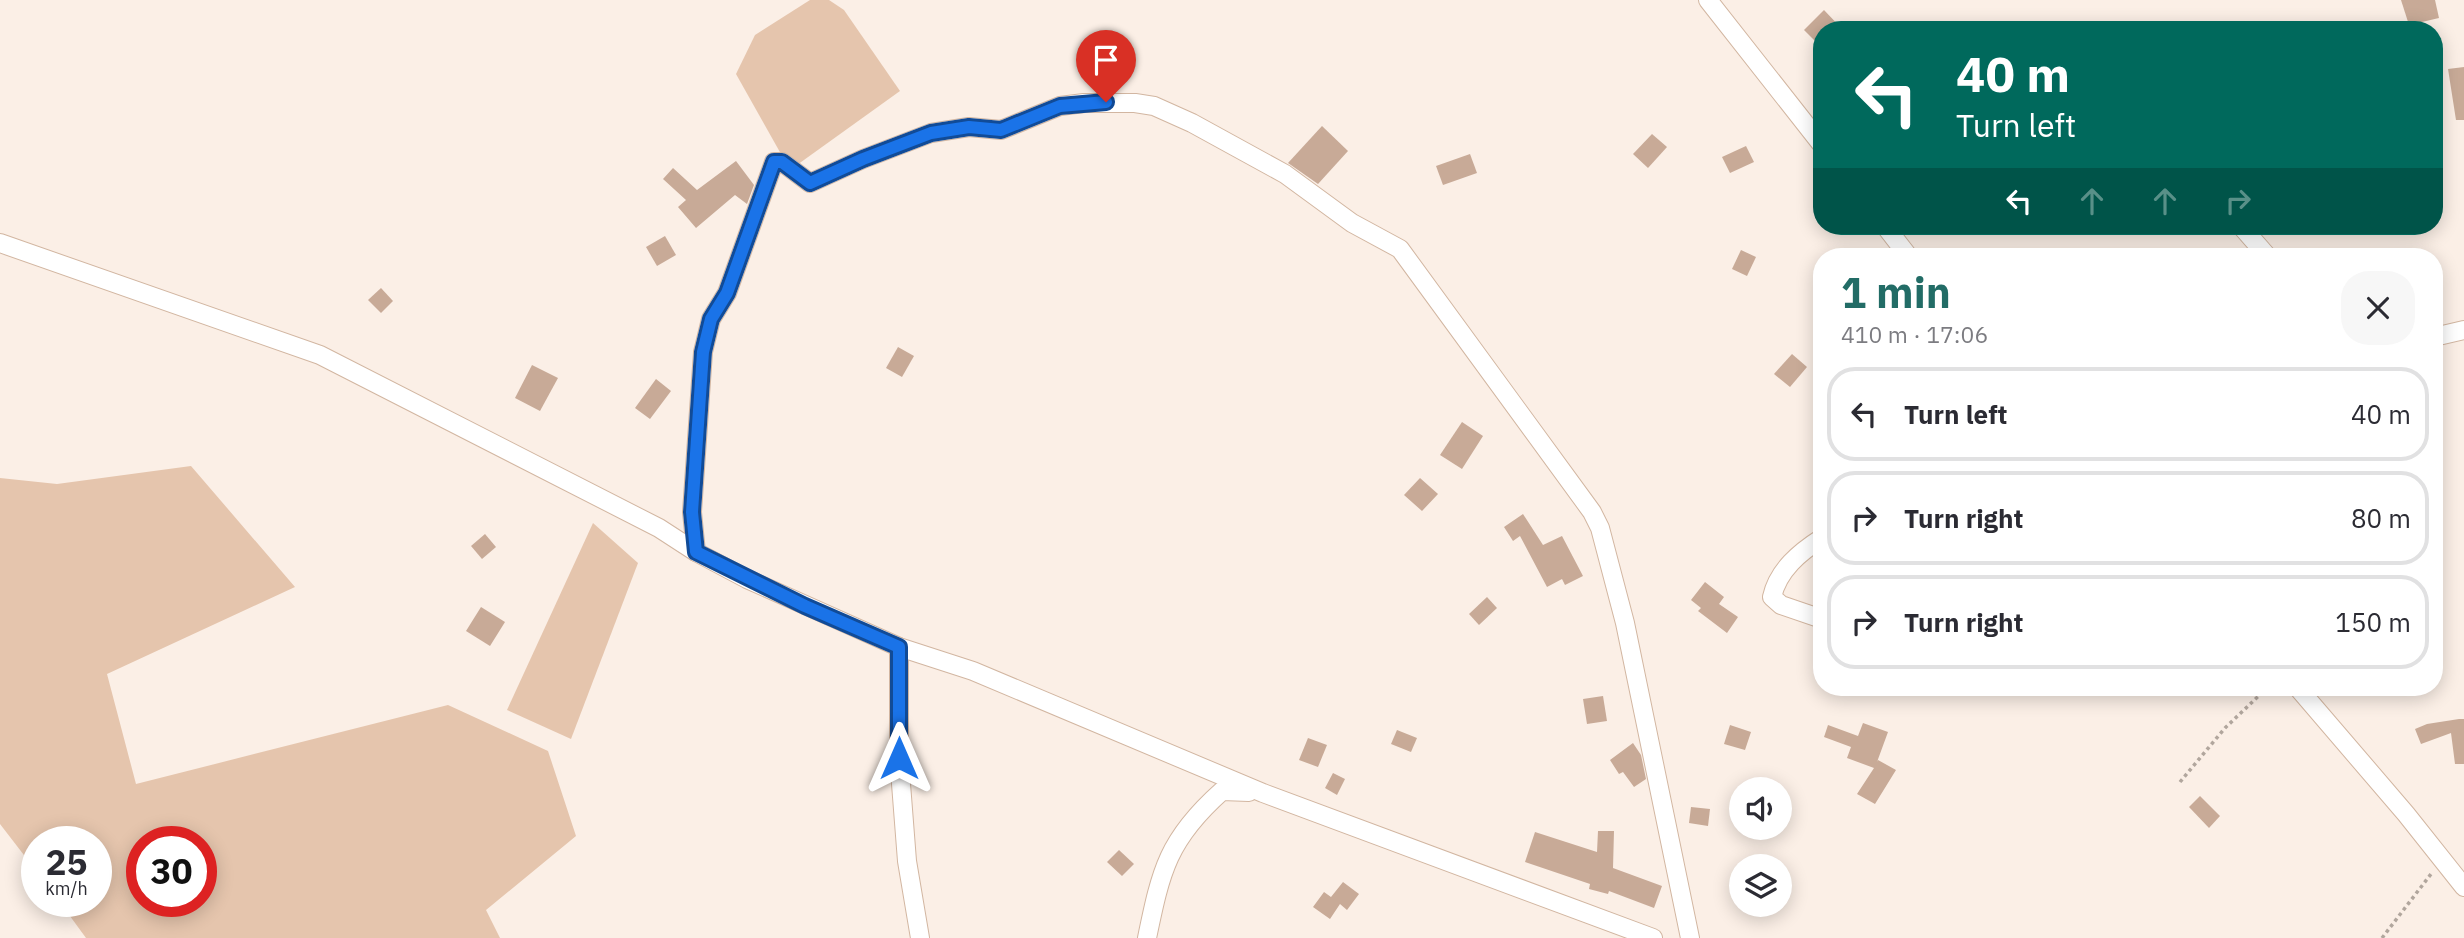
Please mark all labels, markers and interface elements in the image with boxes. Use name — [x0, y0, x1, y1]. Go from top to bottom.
pin — [1076, 30, 1136, 102]
icon: arrive — [1087, 41, 1125, 79]
text: 40 m — [1956, 42, 2070, 105]
icon: left — [1841, 49, 1932, 140]
text: Turn left — [1956, 104, 2076, 146]
icon: left — [2000, 182, 2038, 220]
icon: ahead — [2073, 182, 2111, 220]
icon: ahead — [2146, 182, 2184, 220]
icon: right — [2219, 182, 2257, 220]
text: 1 min — [1841, 265, 1951, 320]
button: close — [2341, 271, 2415, 345]
text: 410 m · 17:06 — [1841, 319, 1988, 349]
icon: left — [1845, 395, 1883, 433]
text: Turn left — [1904, 397, 2007, 431]
text: 40 m — [2351, 397, 2411, 431]
icon: right — [1845, 499, 1883, 537]
text: Turn right — [1904, 501, 2023, 535]
text: 80 m — [2351, 501, 2411, 535]
icon: right — [1845, 603, 1883, 641]
text: Turn right — [1904, 605, 2023, 639]
text: 150 m — [2335, 605, 2411, 639]
position arrow — [862, 721, 936, 795]
map controls — [1729, 777, 1792, 917]
button: sound — [1729, 777, 1792, 840]
speed limit sign: 30 — [126, 826, 217, 917]
text: 25 — [45, 839, 88, 885]
button: layers — [1729, 854, 1792, 917]
text: km/h — [45, 877, 88, 900]

